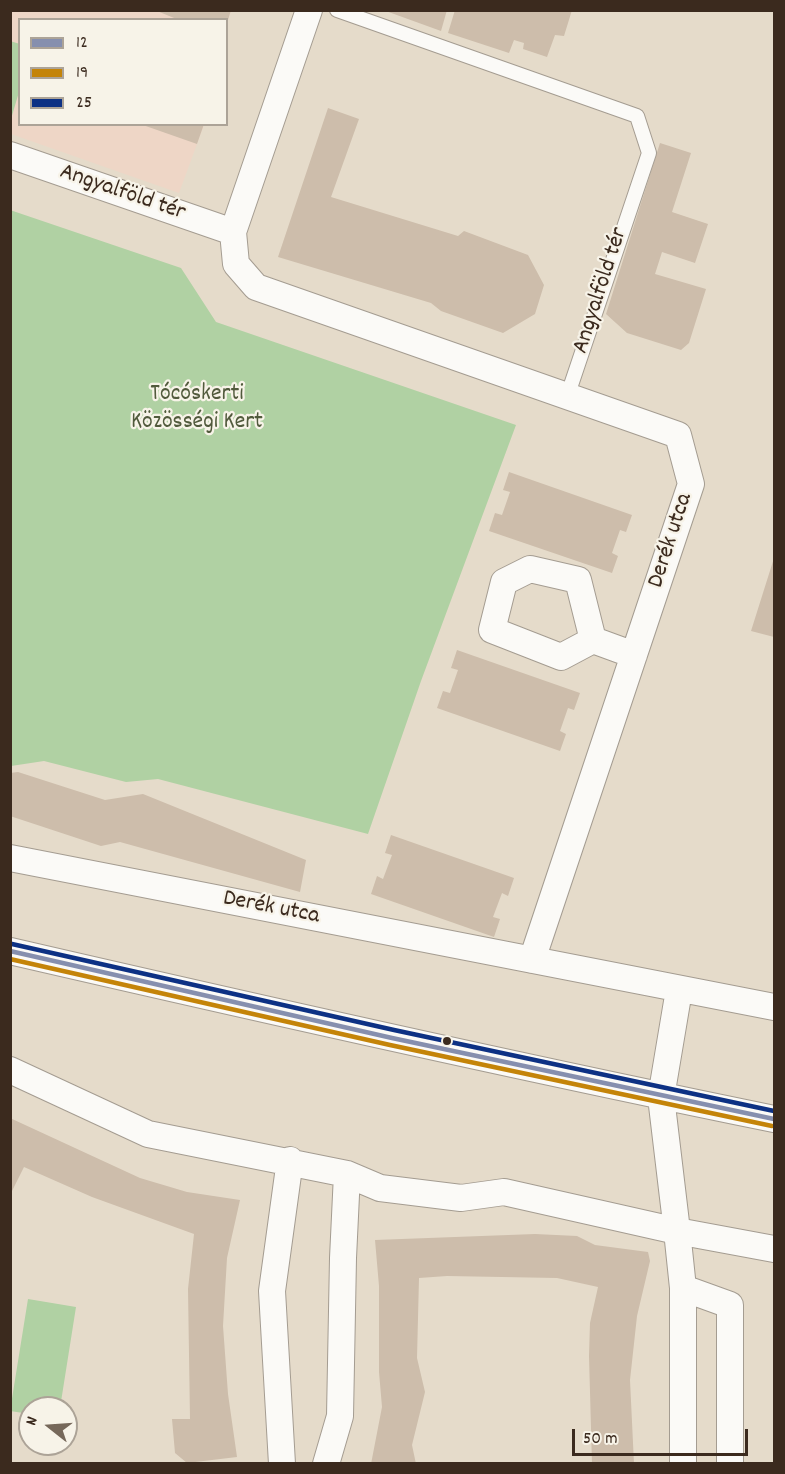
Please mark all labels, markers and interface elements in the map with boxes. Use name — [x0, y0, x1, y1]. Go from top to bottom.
legend — [18, 18, 228, 126]
text: 12 — [76, 31, 88, 56]
text: 19 — [76, 61, 88, 86]
text: 25 — [76, 91, 92, 116]
street label: Angyalföld tér — [55, 159, 189, 229]
street label: Angyalföld tér — [568, 224, 636, 358]
park label: Tócóskerti Közösségi Kert — [131, 382, 263, 438]
street label: Derék utca — [643, 490, 701, 592]
street label: Derék utca — [220, 886, 322, 932]
unlabelled marker — [441, 1035, 453, 1047]
north arrow — [18, 1396, 78, 1456]
text: N — [20, 1414, 44, 1428]
scale bar — [575, 1417, 750, 1455]
text: 50 m — [583, 1427, 618, 1452]

